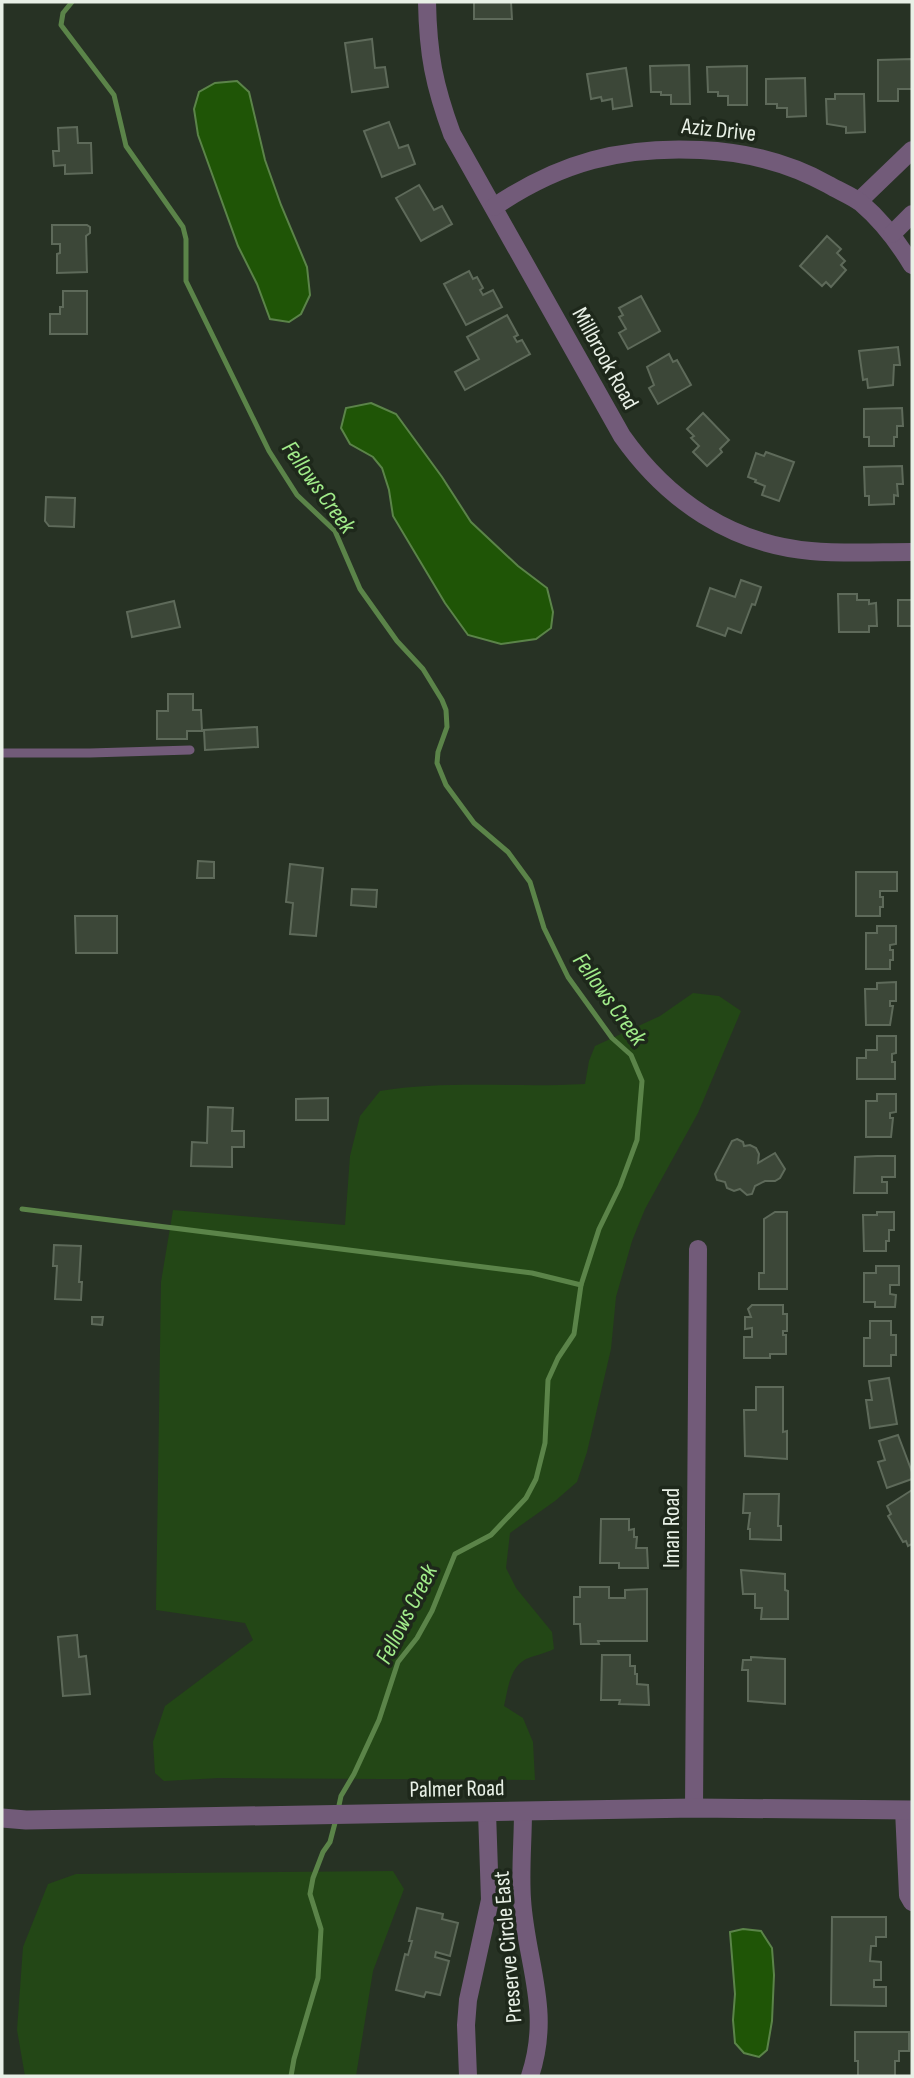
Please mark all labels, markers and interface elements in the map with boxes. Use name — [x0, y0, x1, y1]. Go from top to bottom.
street label: Aziz Drive — [679, 112, 757, 148]
street label: Millbrook Road — [566, 303, 645, 414]
water label: Fellows Creek — [275, 435, 362, 540]
water label: Fellows Creek — [566, 947, 653, 1052]
street label: Iman Road — [658, 1488, 686, 1568]
water label: Fellows Creek — [369, 1559, 444, 1669]
street label: Palmer Road — [409, 1774, 505, 1804]
street label: Preserve Circle East — [487, 1870, 529, 2024]

